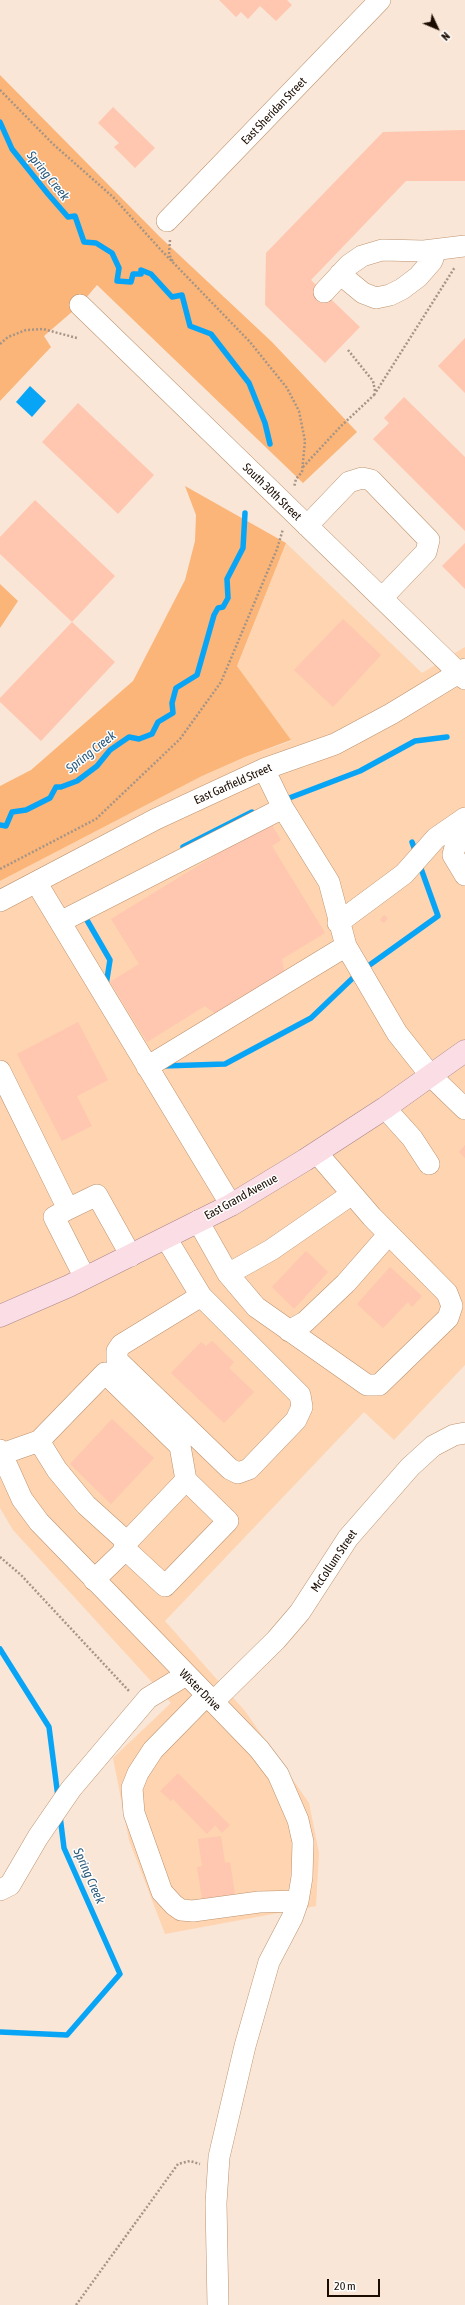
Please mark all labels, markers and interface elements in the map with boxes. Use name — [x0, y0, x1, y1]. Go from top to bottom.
north arrow — [417, 8, 457, 48]
text: N — [439, 30, 452, 43]
street label: East Sheridan Street — [238, 74, 310, 148]
water label: Spring Creek — [23, 148, 73, 204]
street label: South 30th Street — [240, 460, 304, 524]
water label: Spring Creek — [63, 728, 119, 776]
street label: East Garfield Street — [192, 760, 274, 808]
street label: East Grand Avenue — [202, 1171, 280, 1223]
street label: McCollum Street — [308, 1527, 360, 1595]
street label: Wister Drive — [176, 1666, 224, 1714]
water label: Spring Creek — [70, 1846, 108, 1906]
scale bar — [329, 2271, 382, 2297]
text: 20 m — [334, 2279, 356, 2293]

